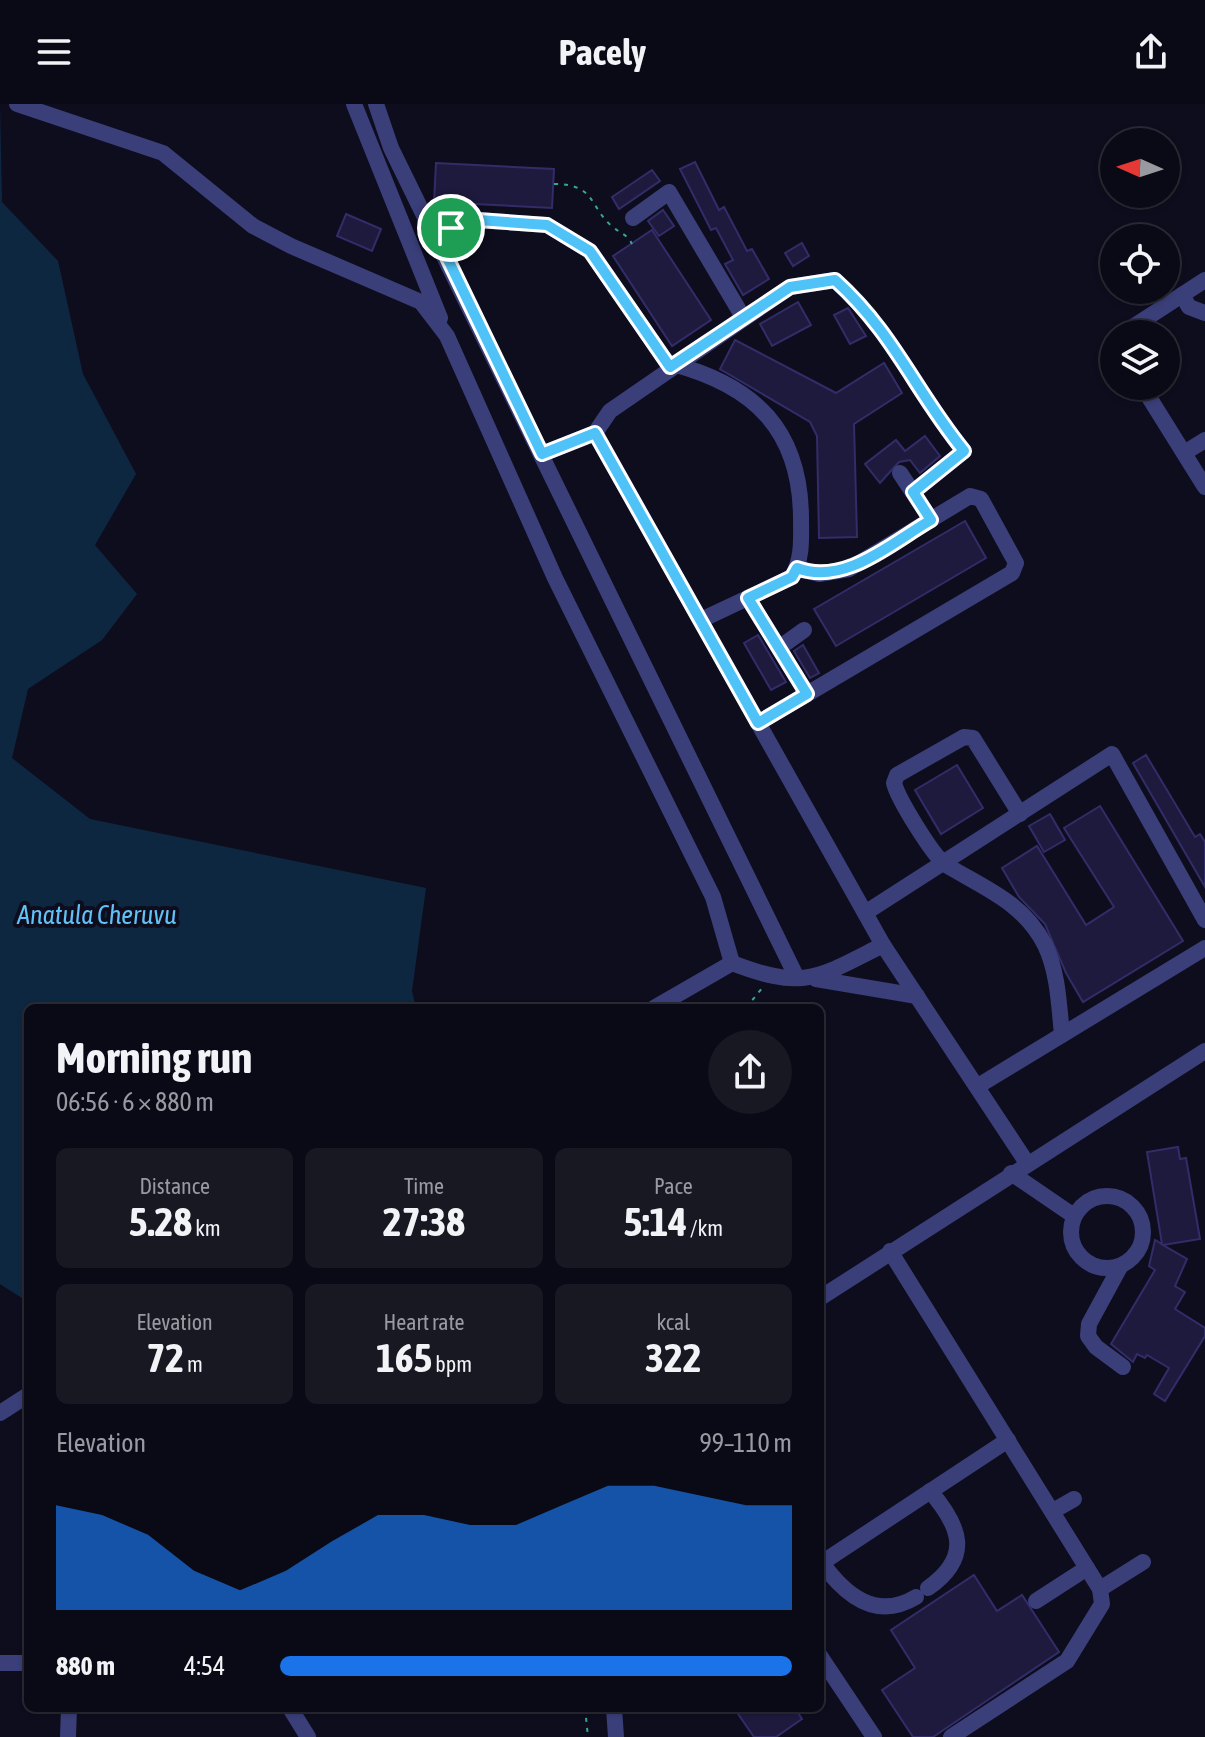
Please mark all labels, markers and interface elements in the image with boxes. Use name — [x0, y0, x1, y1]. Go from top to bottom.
icon: menu — [32, 30, 76, 74]
icon: share — [1129, 30, 1173, 74]
text: Pacely — [559, 31, 646, 73]
north arrow — [1100, 128, 1180, 208]
map controls — [1100, 128, 1180, 400]
pin — [417, 194, 485, 262]
icon: arrive — [429, 206, 473, 250]
button: locate — [1100, 224, 1180, 304]
button: layers — [1100, 320, 1180, 400]
water label: Anatula Cheruvu — [16, 900, 177, 930]
button: share — [708, 1030, 792, 1114]
text: Morning run — [56, 1032, 252, 1082]
text: 06:56 · 6 × 880 m — [56, 1087, 214, 1117]
text: Distance — [139, 1173, 210, 1199]
text: Time — [404, 1173, 444, 1199]
text: Pace — [654, 1173, 693, 1199]
text: 5.28 — [129, 1199, 192, 1244]
text: 27:38 — [383, 1199, 465, 1244]
text: 5:14 — [624, 1199, 687, 1244]
text: km — [192, 1215, 221, 1241]
text: /km — [687, 1215, 723, 1241]
text: Elevation — [137, 1309, 213, 1335]
text: Heart rate — [383, 1309, 465, 1335]
text: kcal — [657, 1309, 690, 1335]
text: 72 — [146, 1335, 184, 1380]
text: 165 — [376, 1335, 432, 1380]
text: 322 — [645, 1335, 702, 1380]
text: m — [184, 1351, 203, 1377]
text: bpm — [432, 1351, 472, 1377]
text: Elevation — [56, 1428, 146, 1458]
text: 99–110 m — [700, 1428, 792, 1458]
text: 880 m — [56, 1651, 115, 1681]
text: 4:54 — [184, 1651, 225, 1681]

